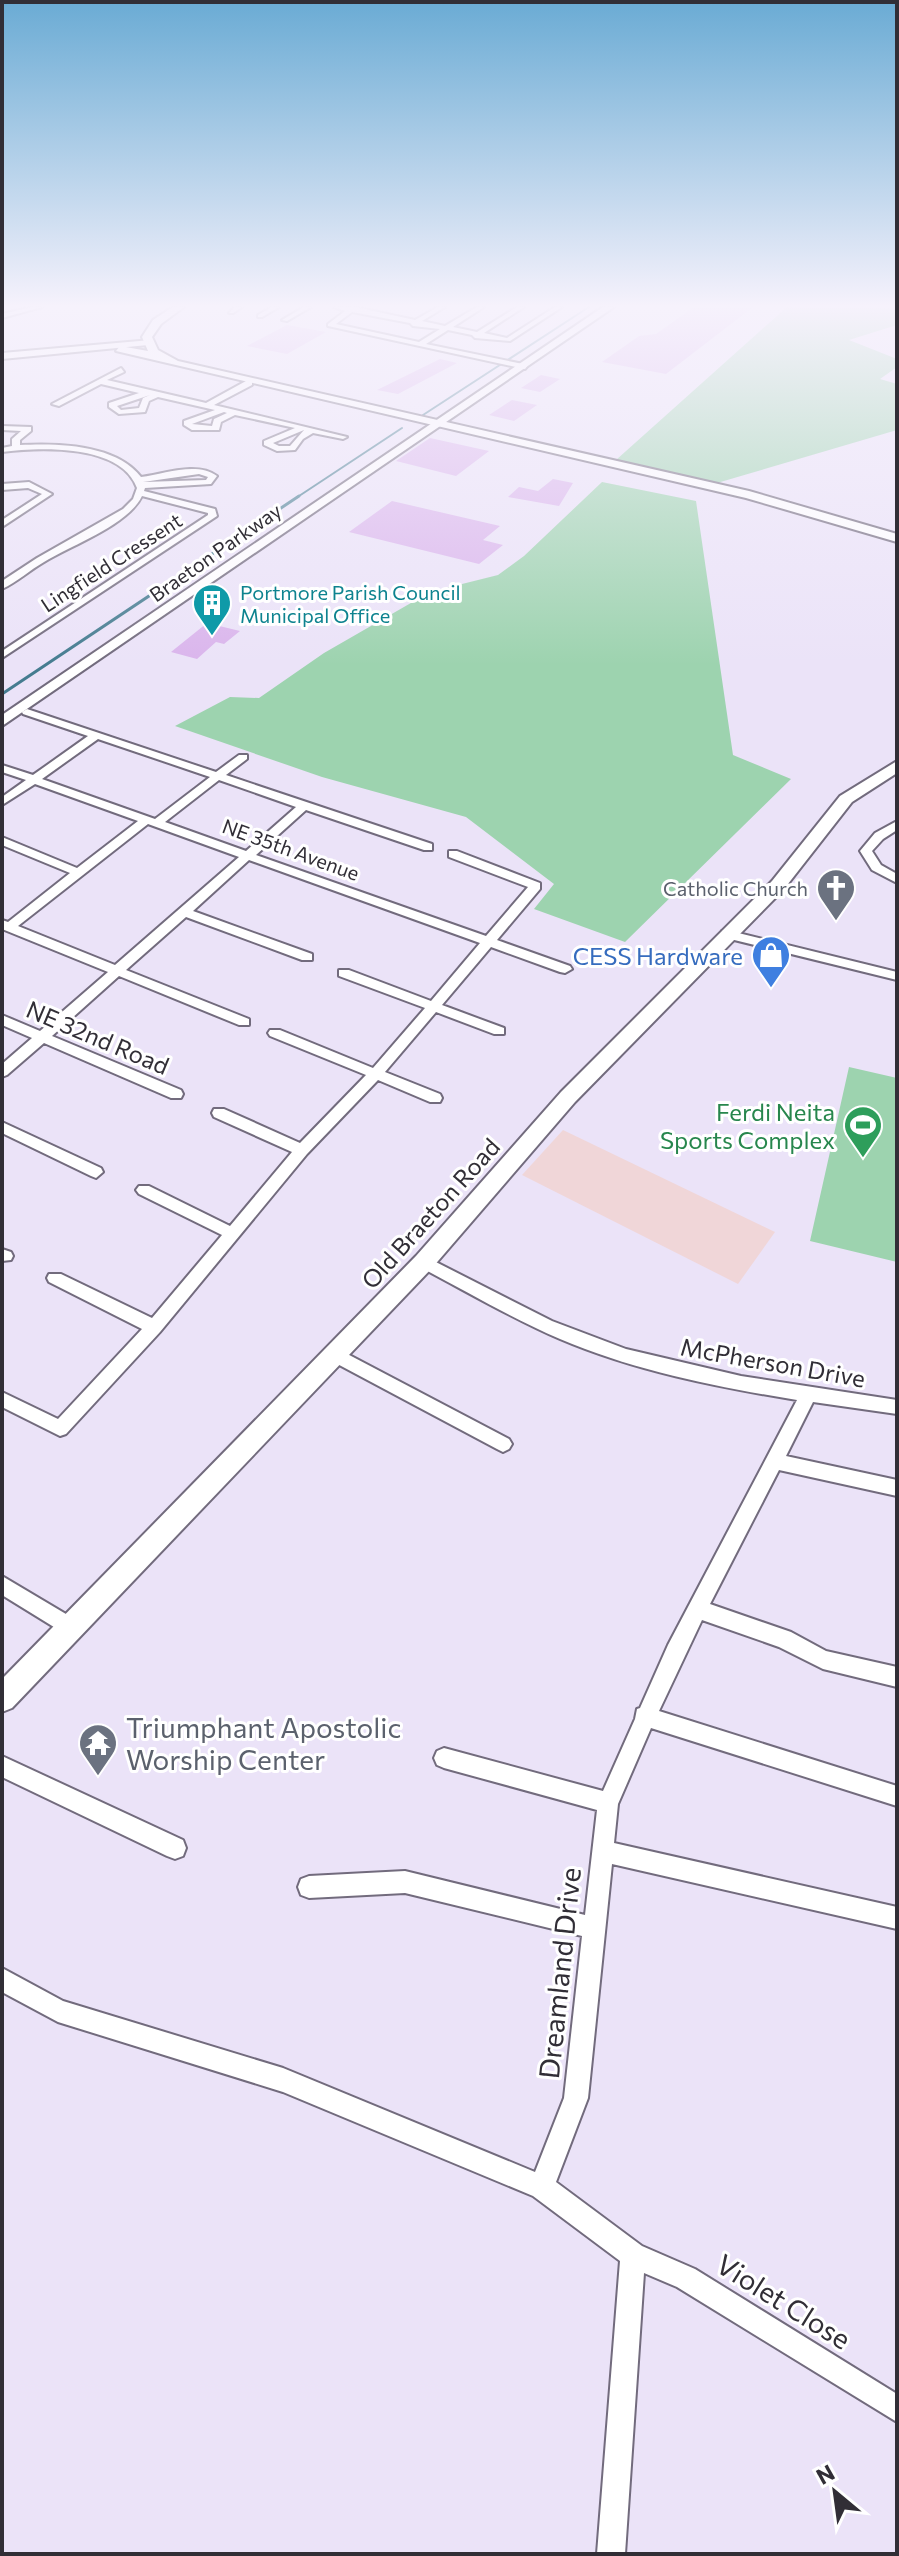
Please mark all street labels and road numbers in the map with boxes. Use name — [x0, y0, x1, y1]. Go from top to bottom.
street label: Braeton Parkway — [145, 498, 285, 606]
street label: Lingfield Cressent — [36, 507, 186, 617]
street label: NE 35th Avenue — [219, 813, 363, 885]
street label: NE 32nd Road — [22, 994, 174, 1080]
street label: Old Braeton Road — [355, 1132, 505, 1294]
street label: McPherson Drive — [678, 1331, 868, 1393]
street label: Dreamland Drive — [531, 1866, 587, 2080]
street label: Violet Close — [711, 2246, 857, 2356]

